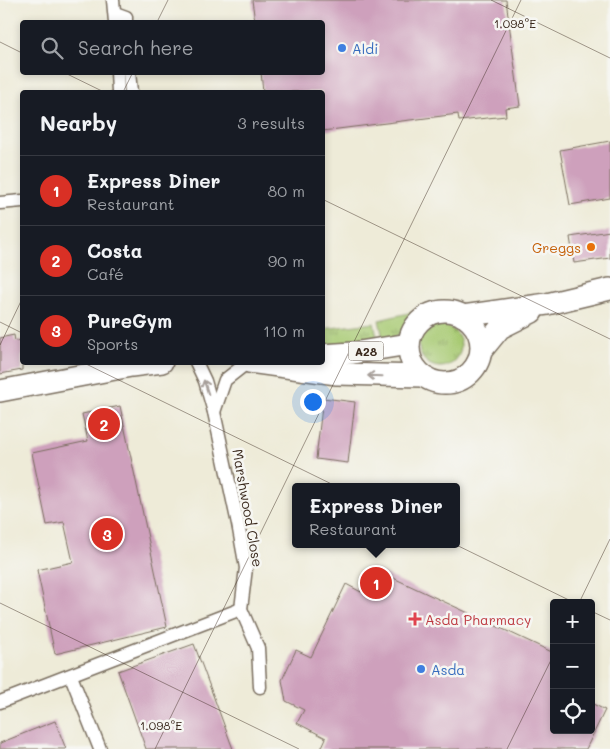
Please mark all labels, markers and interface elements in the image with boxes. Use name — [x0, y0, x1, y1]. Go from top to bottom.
text: 1.098°E — [494, 15, 536, 31]
search box — [20, 20, 325, 75]
icon: search — [38, 34, 66, 62]
text: Search here — [78, 35, 194, 60]
place label: Aldi — [352, 39, 378, 58]
marker: Aldi — [336, 42, 348, 54]
text: Nearby — [40, 109, 117, 136]
text: 3 results — [237, 112, 305, 133]
text: Express Diner — [87, 168, 221, 193]
text: 1 — [52, 180, 60, 201]
text: 80 m — [268, 180, 305, 201]
text: Restaurant — [87, 193, 175, 214]
text: Costa — [87, 238, 142, 263]
place label: Greggs — [532, 238, 581, 257]
marker: Greggs — [585, 241, 597, 253]
text: 2 — [52, 250, 60, 271]
text: 90 m — [268, 250, 305, 271]
text: Café — [87, 263, 124, 284]
text: PureGym — [87, 308, 172, 333]
text: 3 — [51, 320, 61, 341]
text: 110 m — [263, 320, 305, 341]
text: Sports — [87, 333, 138, 354]
road number: A28 — [348, 342, 384, 361]
one-way arrow — [367, 371, 383, 380]
one-way arrow — [201, 379, 210, 395]
your location — [300, 389, 326, 415]
pin: 2 — [88, 405, 120, 443]
street label: Marshwood Close — [228, 447, 268, 569]
popup — [292, 483, 460, 548]
text: Express Diner — [309, 493, 443, 518]
pin: 3 — [91, 515, 123, 553]
text: Restaurant — [309, 518, 397, 539]
pin: 1 — [360, 564, 392, 602]
map controls — [550, 599, 595, 734]
button: + — [550, 599, 595, 644]
place label: Asda Pharmacy — [425, 610, 531, 629]
marker: Asda Pharmacy — [409, 613, 421, 625]
button: − — [550, 644, 595, 689]
place label: Asda — [431, 660, 465, 679]
marker: Asda — [415, 663, 427, 675]
button: locate — [550, 689, 595, 734]
text: 1.098°E — [140, 717, 182, 733]

